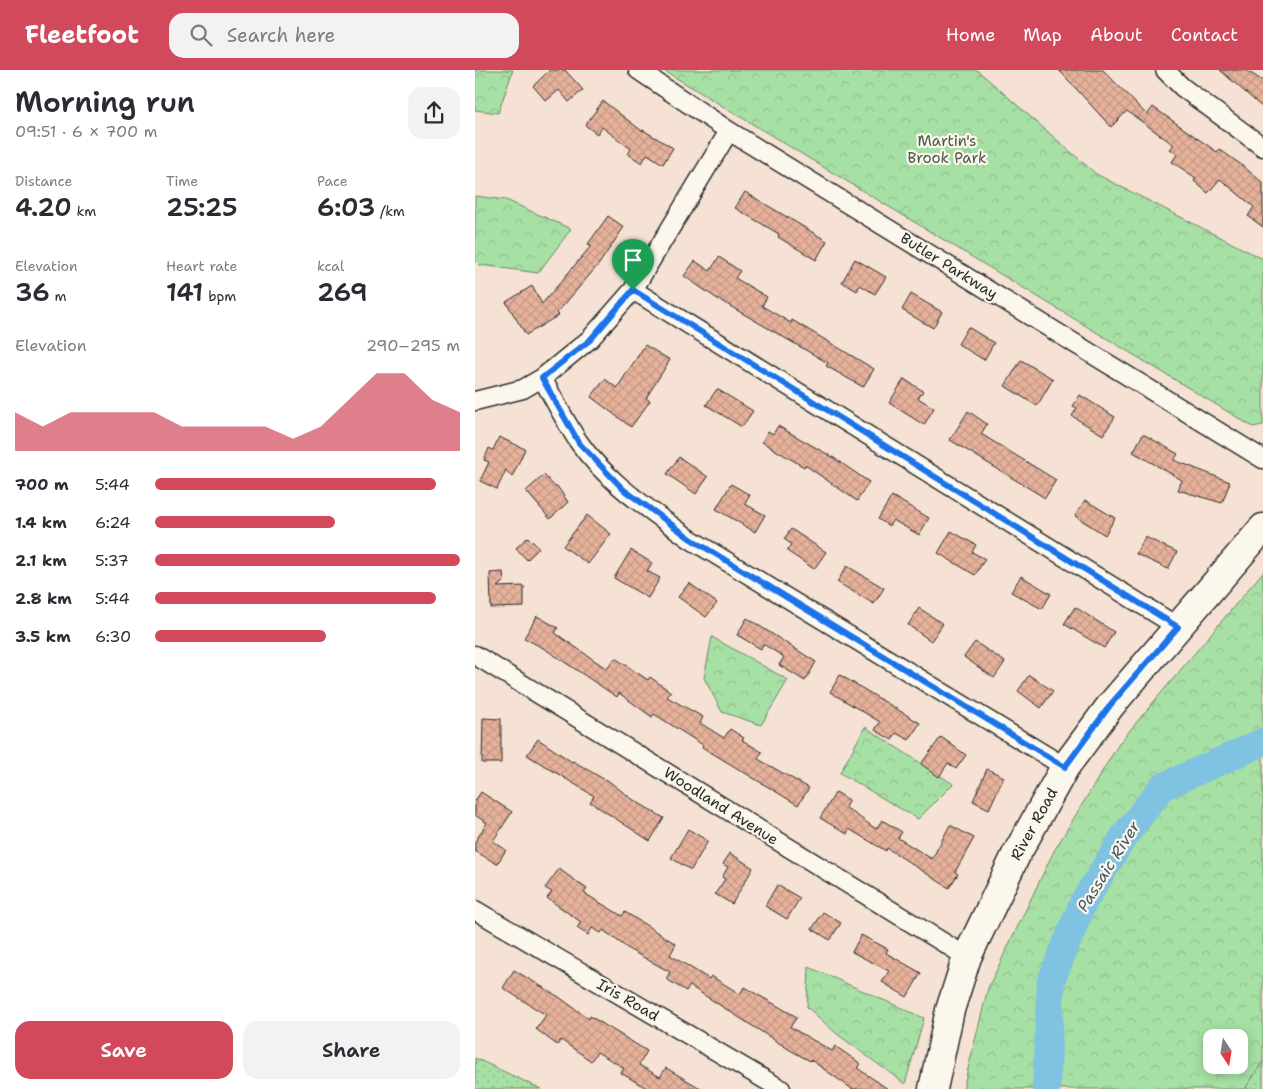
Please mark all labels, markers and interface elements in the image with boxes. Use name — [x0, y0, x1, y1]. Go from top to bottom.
search box — [169, 13, 519, 58]
text: Fleetfoot — [25, 19, 139, 51]
icon: search — [187, 21, 215, 49]
text: Search here — [227, 23, 335, 48]
text: Home — [946, 23, 995, 47]
text: Map — [1023, 23, 1062, 47]
text: About — [1090, 23, 1143, 47]
text: Contact — [1171, 23, 1238, 47]
text: Morning run — [15, 83, 195, 121]
button: share — [408, 87, 460, 139]
text: 09:51 · 6 × 700 m — [15, 121, 158, 142]
park label: Martin's Brook Park — [907, 131, 987, 168]
text: Distance — [15, 172, 72, 190]
text: Time — [166, 172, 198, 190]
text: Pace — [317, 172, 348, 190]
text: 4.20 — [15, 190, 72, 224]
text: 25:25 — [166, 190, 238, 224]
text: 6:03 — [317, 190, 375, 224]
text: km — [72, 202, 96, 220]
text: /km — [375, 202, 405, 220]
street label: Butler Parkway — [897, 228, 1001, 304]
pin — [612, 239, 654, 290]
icon: arrive — [619, 246, 647, 274]
text: Elevation — [15, 257, 78, 275]
text: Heart rate — [166, 257, 237, 275]
text: kcal — [317, 257, 344, 275]
text: 36 — [15, 275, 50, 309]
text: 141 — [166, 275, 203, 309]
text: 269 — [317, 275, 368, 309]
text: m — [50, 287, 67, 305]
text: bpm — [203, 287, 236, 305]
text: Elevation — [15, 335, 87, 356]
text: 290–295 m — [366, 335, 460, 356]
text: 700 m — [15, 474, 69, 495]
text: 5:44 — [95, 474, 130, 495]
text: 1.4 km — [15, 512, 67, 533]
text: 6:24 — [95, 512, 131, 533]
text: 2.1 km — [15, 550, 67, 571]
text: 5:37 — [95, 550, 129, 571]
text: 2.8 km — [15, 588, 72, 609]
text: 5:44 — [95, 588, 130, 609]
text: 3.5 km — [15, 626, 71, 647]
text: 6:30 — [95, 626, 131, 647]
street label: Woodland Avenue — [660, 763, 782, 849]
street label: River Road — [1006, 784, 1062, 864]
water label: Passaic River — [1072, 817, 1145, 915]
street label: Iris Road — [593, 974, 663, 1026]
button: Save — [15, 1021, 233, 1079]
button: Share — [243, 1021, 460, 1079]
north arrow — [1203, 1029, 1247, 1074]
map controls — [1203, 1029, 1248, 1074]

